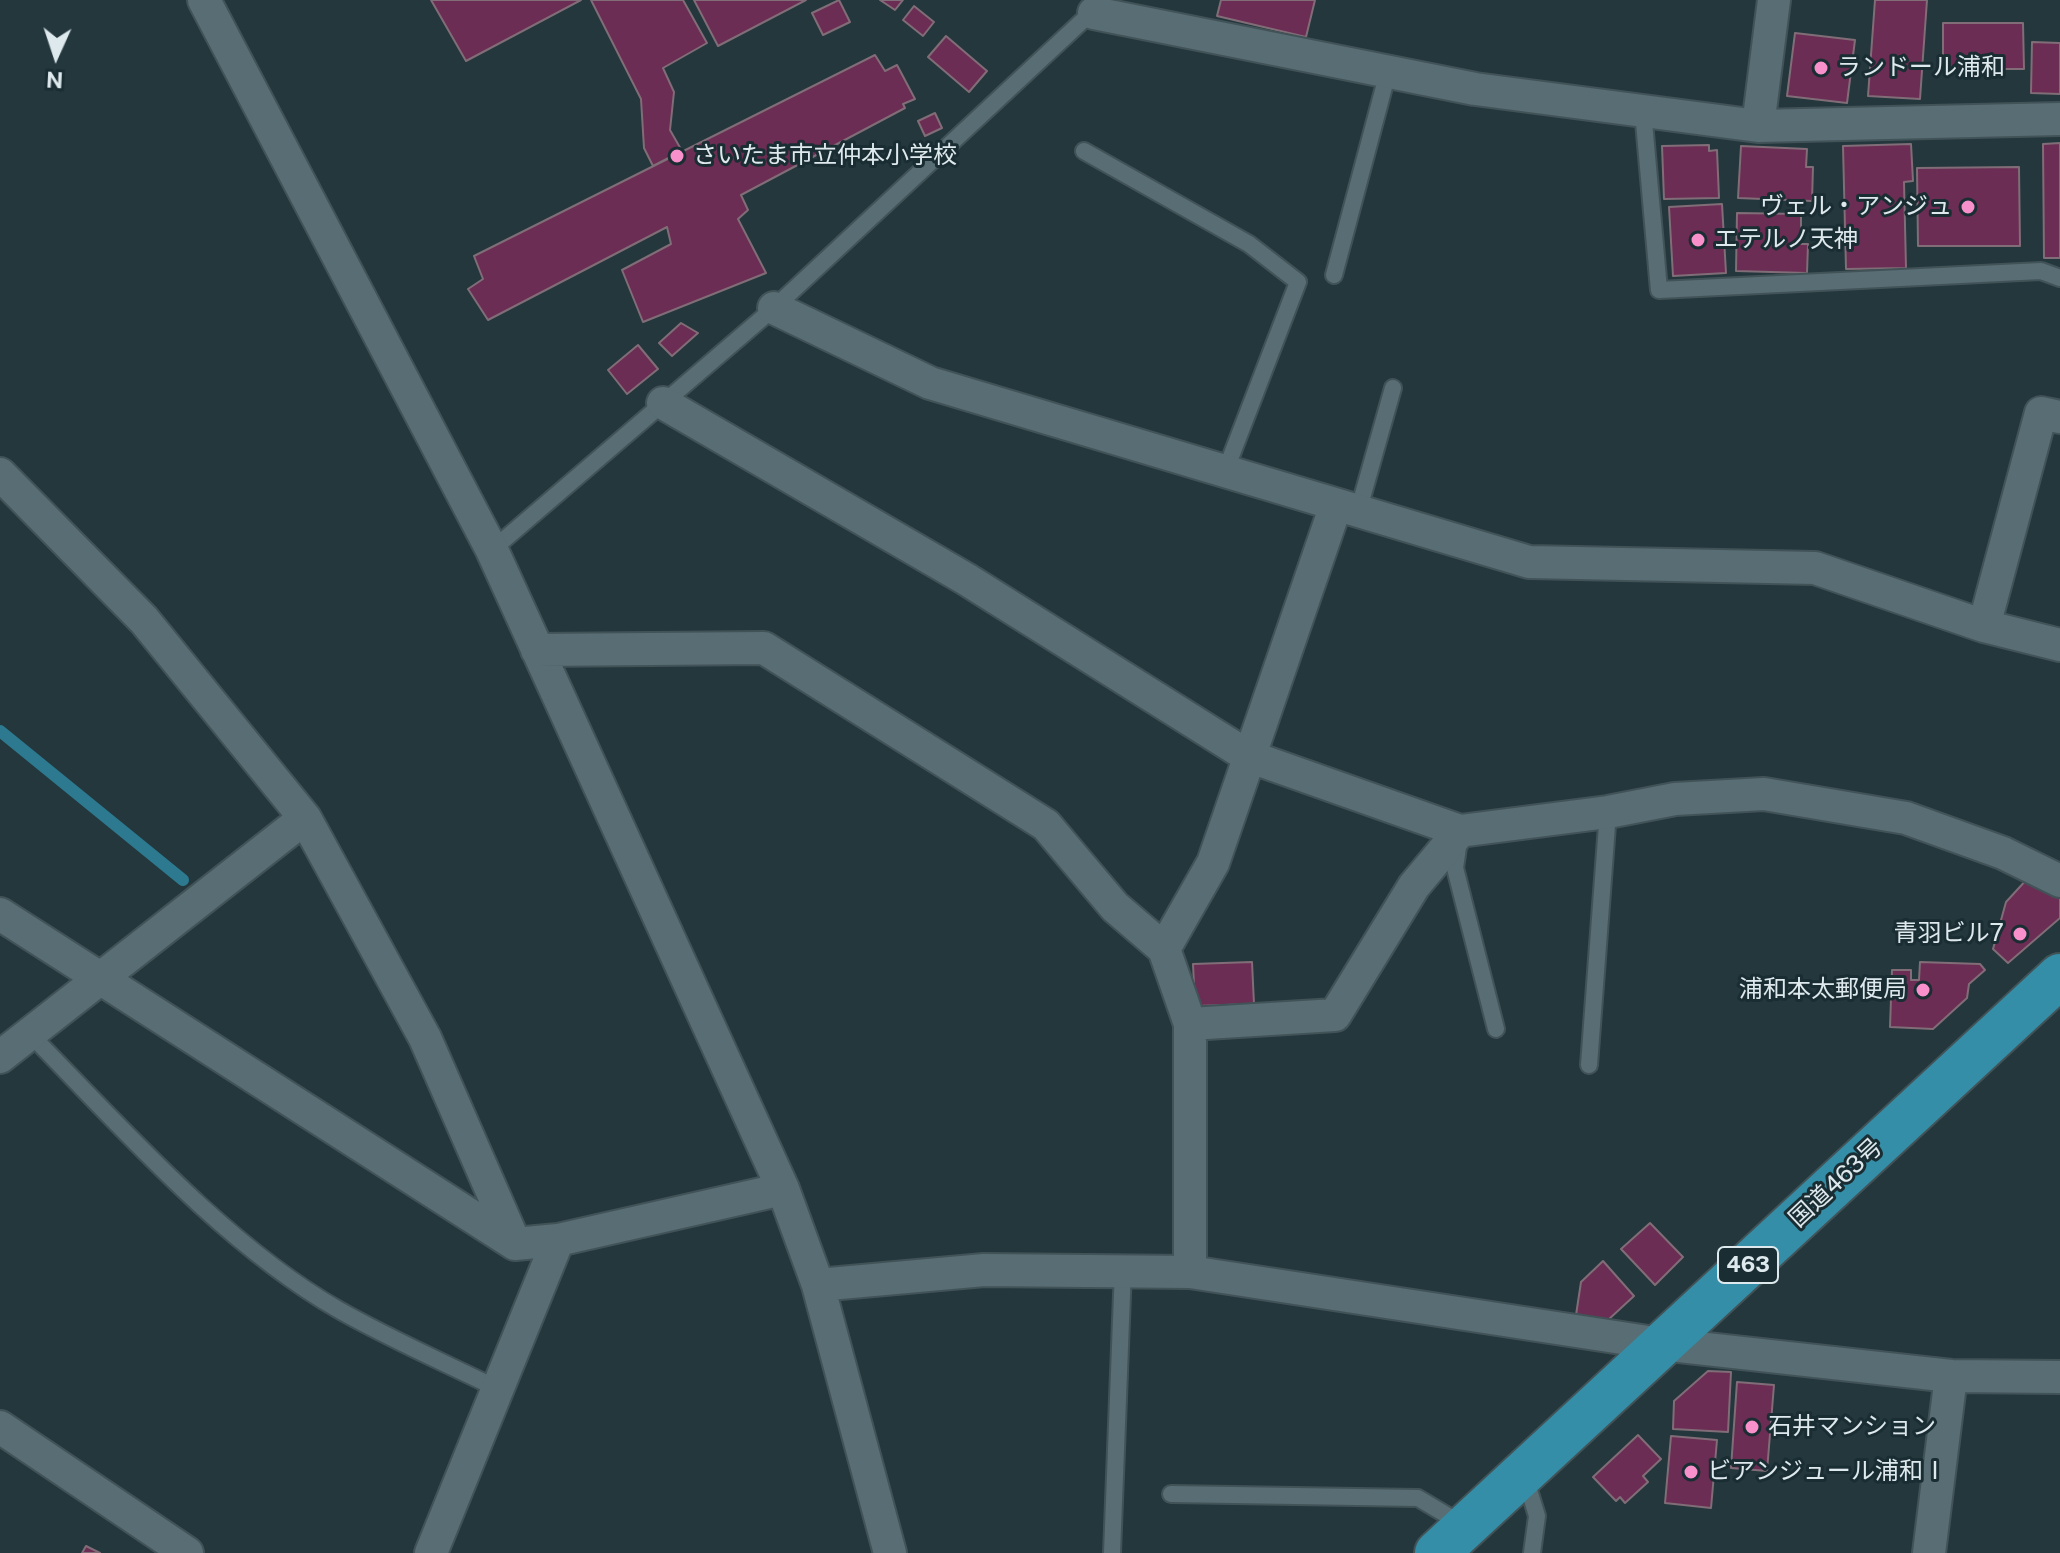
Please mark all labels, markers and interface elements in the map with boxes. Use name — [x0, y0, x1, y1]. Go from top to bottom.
north arrow — [16, 16, 96, 96]
place label: ランドール浦和 — [1837, 54, 2005, 82]
marker: ランドール浦和 — [1812, 59, 1830, 77]
text: N — [45, 67, 64, 93]
place label: さいたま市立仲本小学校 — [693, 142, 957, 170]
marker: さいたま市立仲本小学校 — [668, 147, 686, 165]
place label: ヴェル・アンジュ — [1760, 193, 1952, 221]
marker: ヴェル・アンジュ — [1959, 198, 1977, 216]
place label: エテルノ天神 — [1714, 226, 1858, 254]
marker: エテルノ天神 — [1689, 231, 1707, 249]
place label: 青羽ビル7 — [1894, 920, 2004, 948]
marker: 青羽ビル7 — [2011, 925, 2029, 943]
place label: 浦和本太郵便局 — [1739, 976, 1907, 1004]
marker: 浦和本太郵便局 — [1914, 981, 1932, 999]
street label: 国道463号 — [1783, 1133, 1889, 1233]
road number: 463 — [1718, 1247, 1778, 1283]
place label: 石井マンション — [1768, 1413, 1936, 1441]
marker: 石井マンション — [1743, 1418, 1761, 1436]
place label: ビアンジュール浦和Ⅰ — [1707, 1458, 1947, 1486]
marker: ビアンジュール浦和Ⅰ — [1682, 1463, 1700, 1481]

